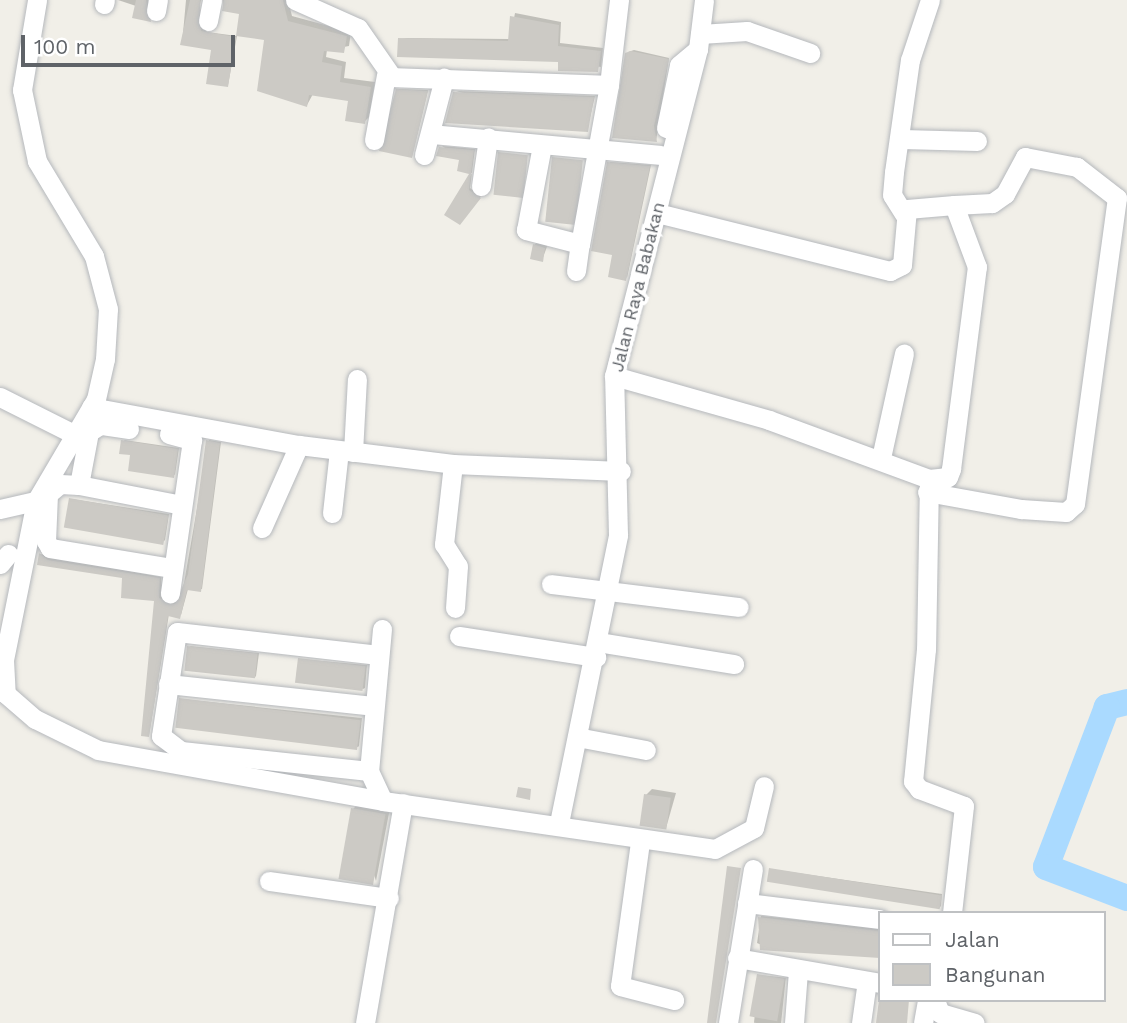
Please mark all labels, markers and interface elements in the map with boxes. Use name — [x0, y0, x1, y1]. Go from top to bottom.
scale bar — [24, 21, 238, 65]
text: 100 m — [34, 34, 96, 59]
street label: Jalan Raya Babakan — [606, 200, 670, 374]
legend — [878, 911, 1106, 1002]
text: Jalan — [945, 927, 1000, 952]
text: Bangunan — [945, 962, 1046, 987]

